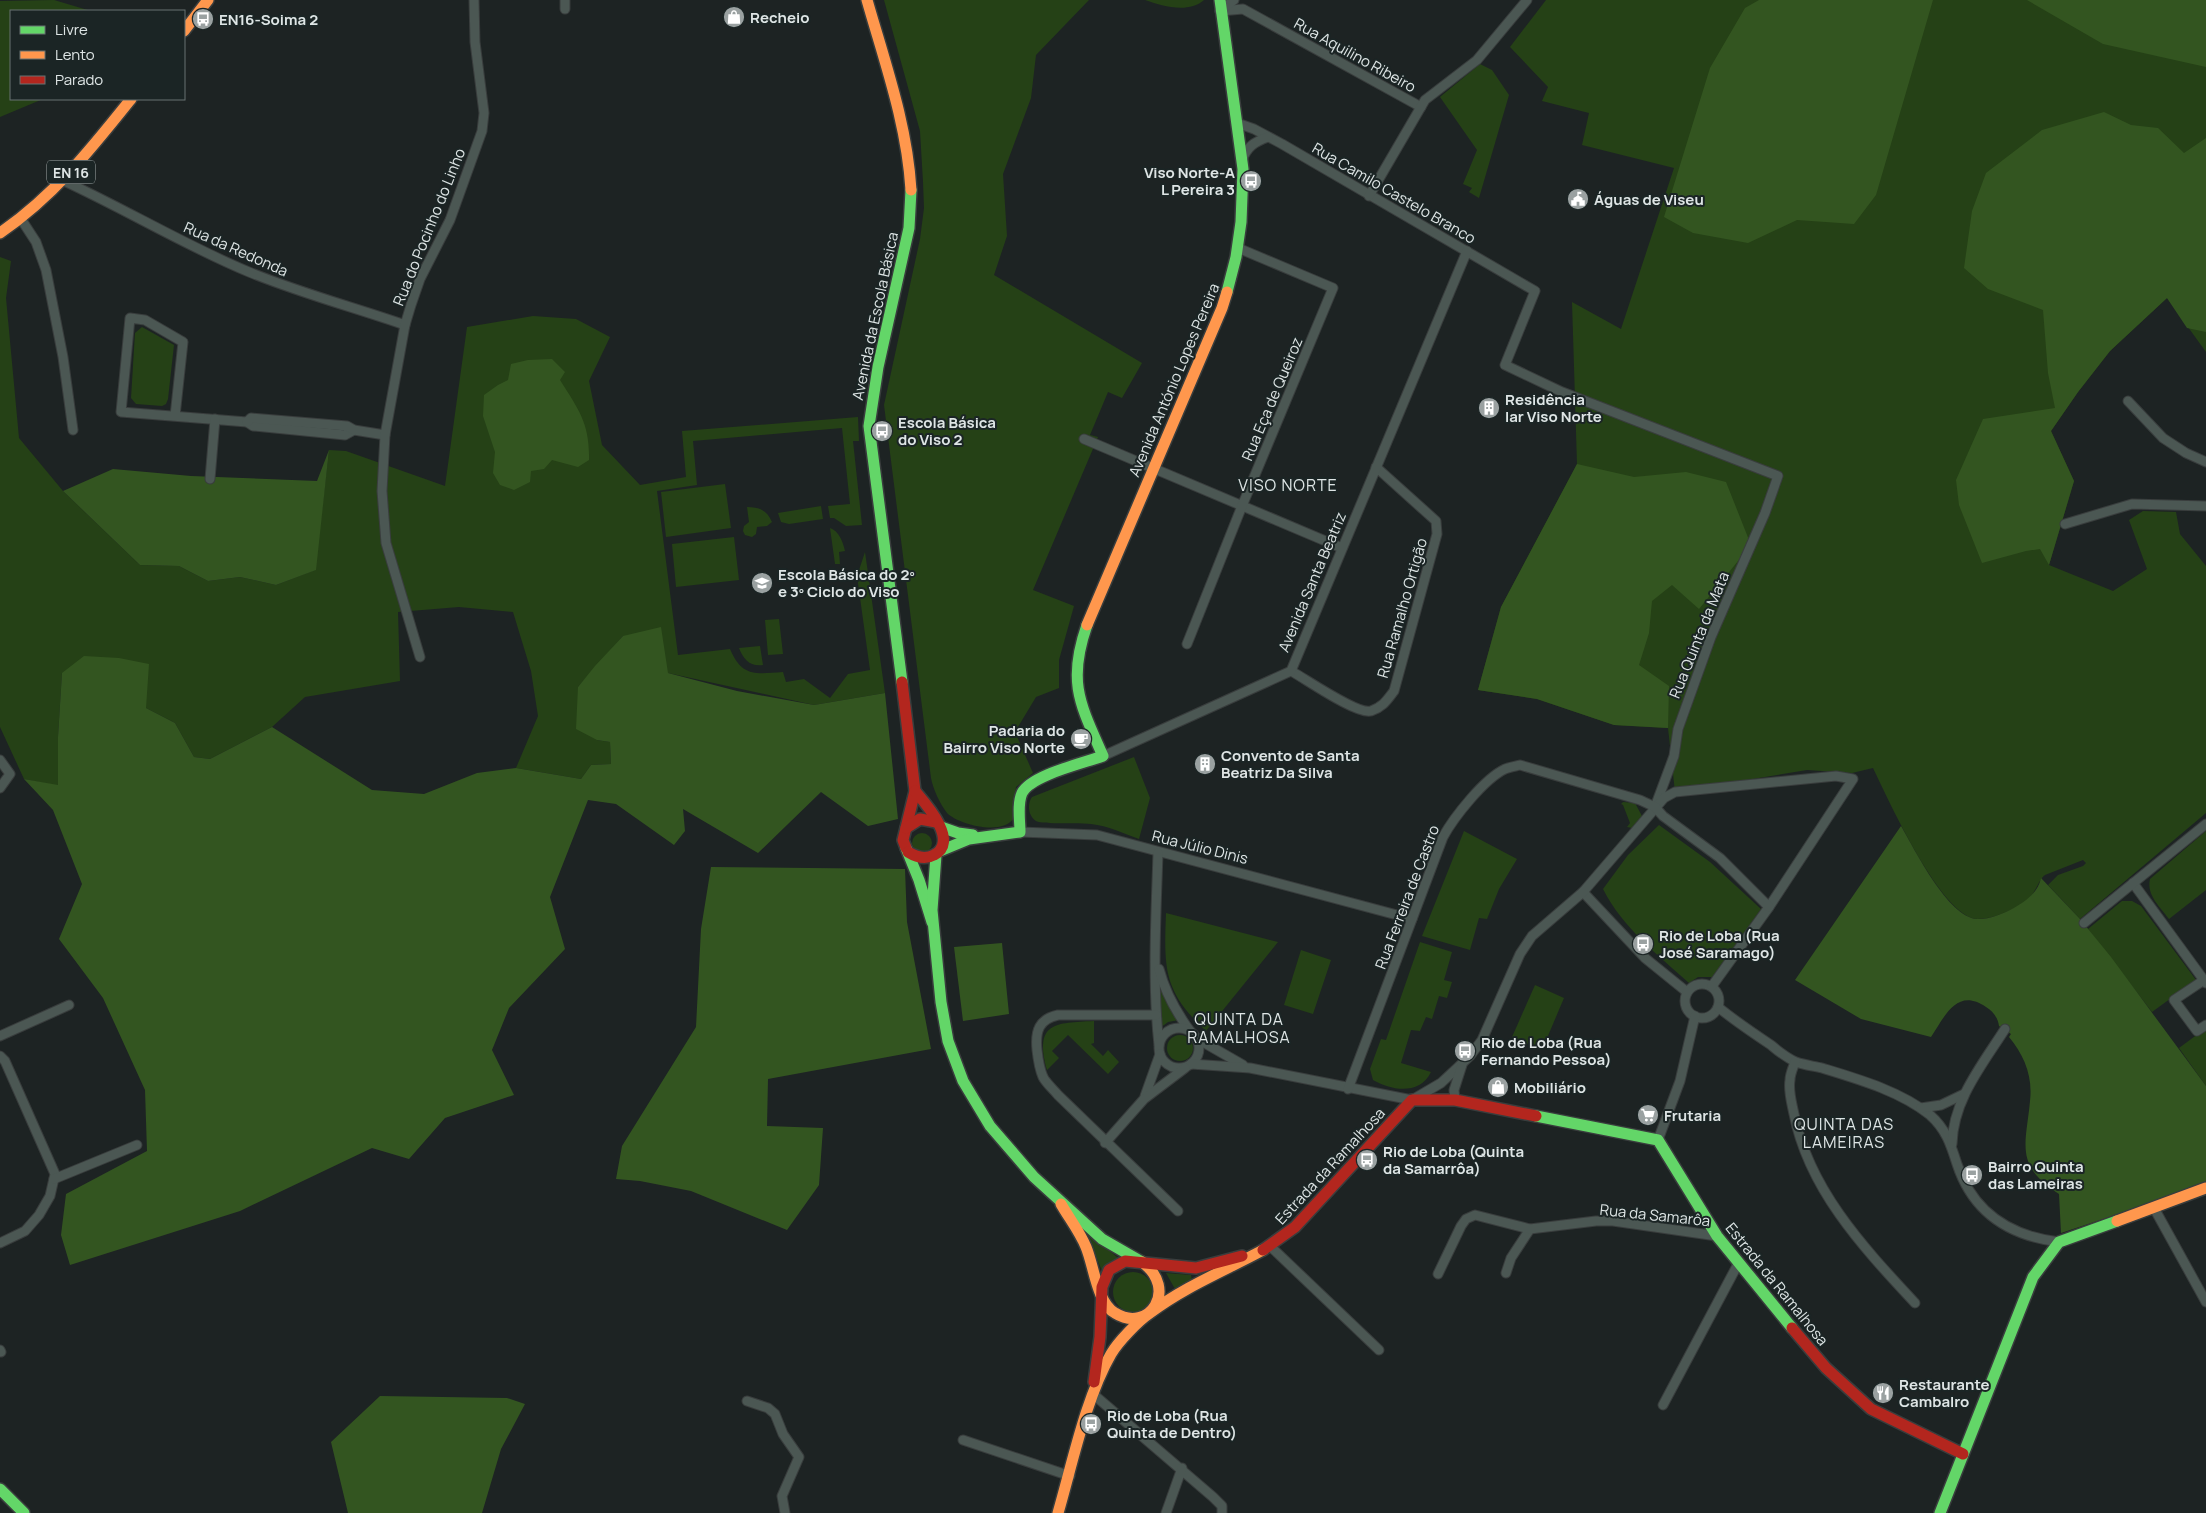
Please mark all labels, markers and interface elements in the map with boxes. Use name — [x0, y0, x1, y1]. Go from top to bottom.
shop icon: Recheio — [722, 5, 746, 29]
bus stop icon: EN16-Soima 2 — [191, 7, 215, 31]
place label: Recheio — [750, 7, 809, 28]
place label: EN16-Soima 2 — [219, 9, 318, 30]
legend — [10, 10, 185, 100]
street label: Rua Aquilino Ribeiro — [1290, 13, 1420, 97]
text: Livre — [55, 19, 88, 40]
text: Lento — [55, 44, 95, 65]
text: Parado — [55, 69, 103, 90]
street label: Rua Camilo Castelo Branco — [1308, 138, 1480, 249]
street label: Rua do Pocinho do Linho — [388, 145, 470, 309]
road number: EN 16 — [47, 160, 95, 183]
place label: Viso Norte-A L Pereira 3 — [1144, 162, 1235, 200]
bus stop icon: Viso Norte-A L Pereira 3 — [1239, 169, 1263, 193]
public building icon: Águas de Viseu — [1566, 187, 1590, 211]
place label: Águas de Viseu — [1594, 189, 1704, 210]
street label: Rua da Redonda — [181, 217, 291, 281]
street label: Avenida da Escola Básica — [847, 230, 903, 402]
street label: Avenida António Lopes Pereira — [1124, 280, 1224, 480]
street label: Rua Eça de Queiroz — [1236, 334, 1308, 464]
place label: Residência lar Viso Norte — [1505, 389, 1602, 427]
building icon: Residência lar Viso Norte — [1477, 396, 1501, 420]
place label: Escola Básica do Viso 2 — [898, 412, 996, 450]
bus stop icon: Escola Básica do Viso 2 — [870, 419, 894, 443]
district label: VISO NORTE — [1238, 474, 1338, 496]
street label: Avenida Santa Beatriz — [1273, 509, 1351, 655]
street label: Rua Ramalho Ortigão — [1372, 535, 1432, 680]
place label: Escola Básica do 2º e 3º Ciclo do Viso — [778, 564, 915, 602]
street label: Rua Quinta da Mata — [1664, 569, 1734, 701]
school or university icon: Escola Básica do 2º e 3º Ciclo do Viso — [750, 571, 774, 595]
place label: Padaria do Bairro Viso Norte — [944, 720, 1065, 758]
cafe icon: Padaria do Bairro Viso Norte — [1069, 727, 1093, 751]
place label: Convento de Santa Beatriz Da Silva — [1221, 745, 1360, 783]
building icon: Convento de Santa Beatriz Da Silva — [1193, 752, 1217, 776]
street label: Rua Ferreira de Castro — [1370, 822, 1444, 972]
street label: Rua Júlio Dinis — [1150, 825, 1250, 869]
place label: Rio de Loba (Rua José Saramago) — [1659, 925, 1780, 963]
bus stop icon: Rio de Loba (Rua José Saramago) — [1631, 932, 1655, 956]
district label: QUINTA DA RAMALHOSA — [1187, 1008, 1291, 1048]
place label: Rio de Loba (Rua Fernando Pessoa) — [1481, 1032, 1612, 1070]
bus stop icon: Rio de Loba (Rua Fernando Pessoa) — [1453, 1039, 1477, 1063]
shop icon: Mobiliário — [1486, 1075, 1510, 1099]
place label: Mobiliário — [1514, 1077, 1586, 1098]
street label: Estrada da Ramalhosa — [1270, 1103, 1390, 1229]
supermarket icon: Frutaria — [1636, 1103, 1660, 1127]
place label: Frutaria — [1664, 1105, 1721, 1126]
district label: QUINTA DAS LAMEIRAS — [1794, 1113, 1894, 1153]
place label: Rio de Loba (Quinta da Samarrôa) — [1383, 1141, 1524, 1179]
bus stop icon: Rio de Loba (Quinta da Samarrôa) — [1355, 1148, 1379, 1172]
place label: Bairro Quinta das Lameiras — [1988, 1156, 2084, 1194]
bus stop icon: Bairro Quinta das Lameiras — [1960, 1163, 1984, 1187]
street label: Rua da Samarôa — [1599, 1199, 1711, 1231]
street label: Estrada da Ramalhosa — [1721, 1218, 1833, 1350]
place label: Restaurante Cambalro — [1899, 1374, 1990, 1412]
restaurant icon: Restaurante Cambalro — [1871, 1381, 1895, 1405]
place label: Rio de Loba (Rua Quinta de Dentro) — [1107, 1405, 1237, 1443]
bus stop icon: Rio de Loba (Rua Quinta de Dentro) — [1079, 1412, 1103, 1436]

